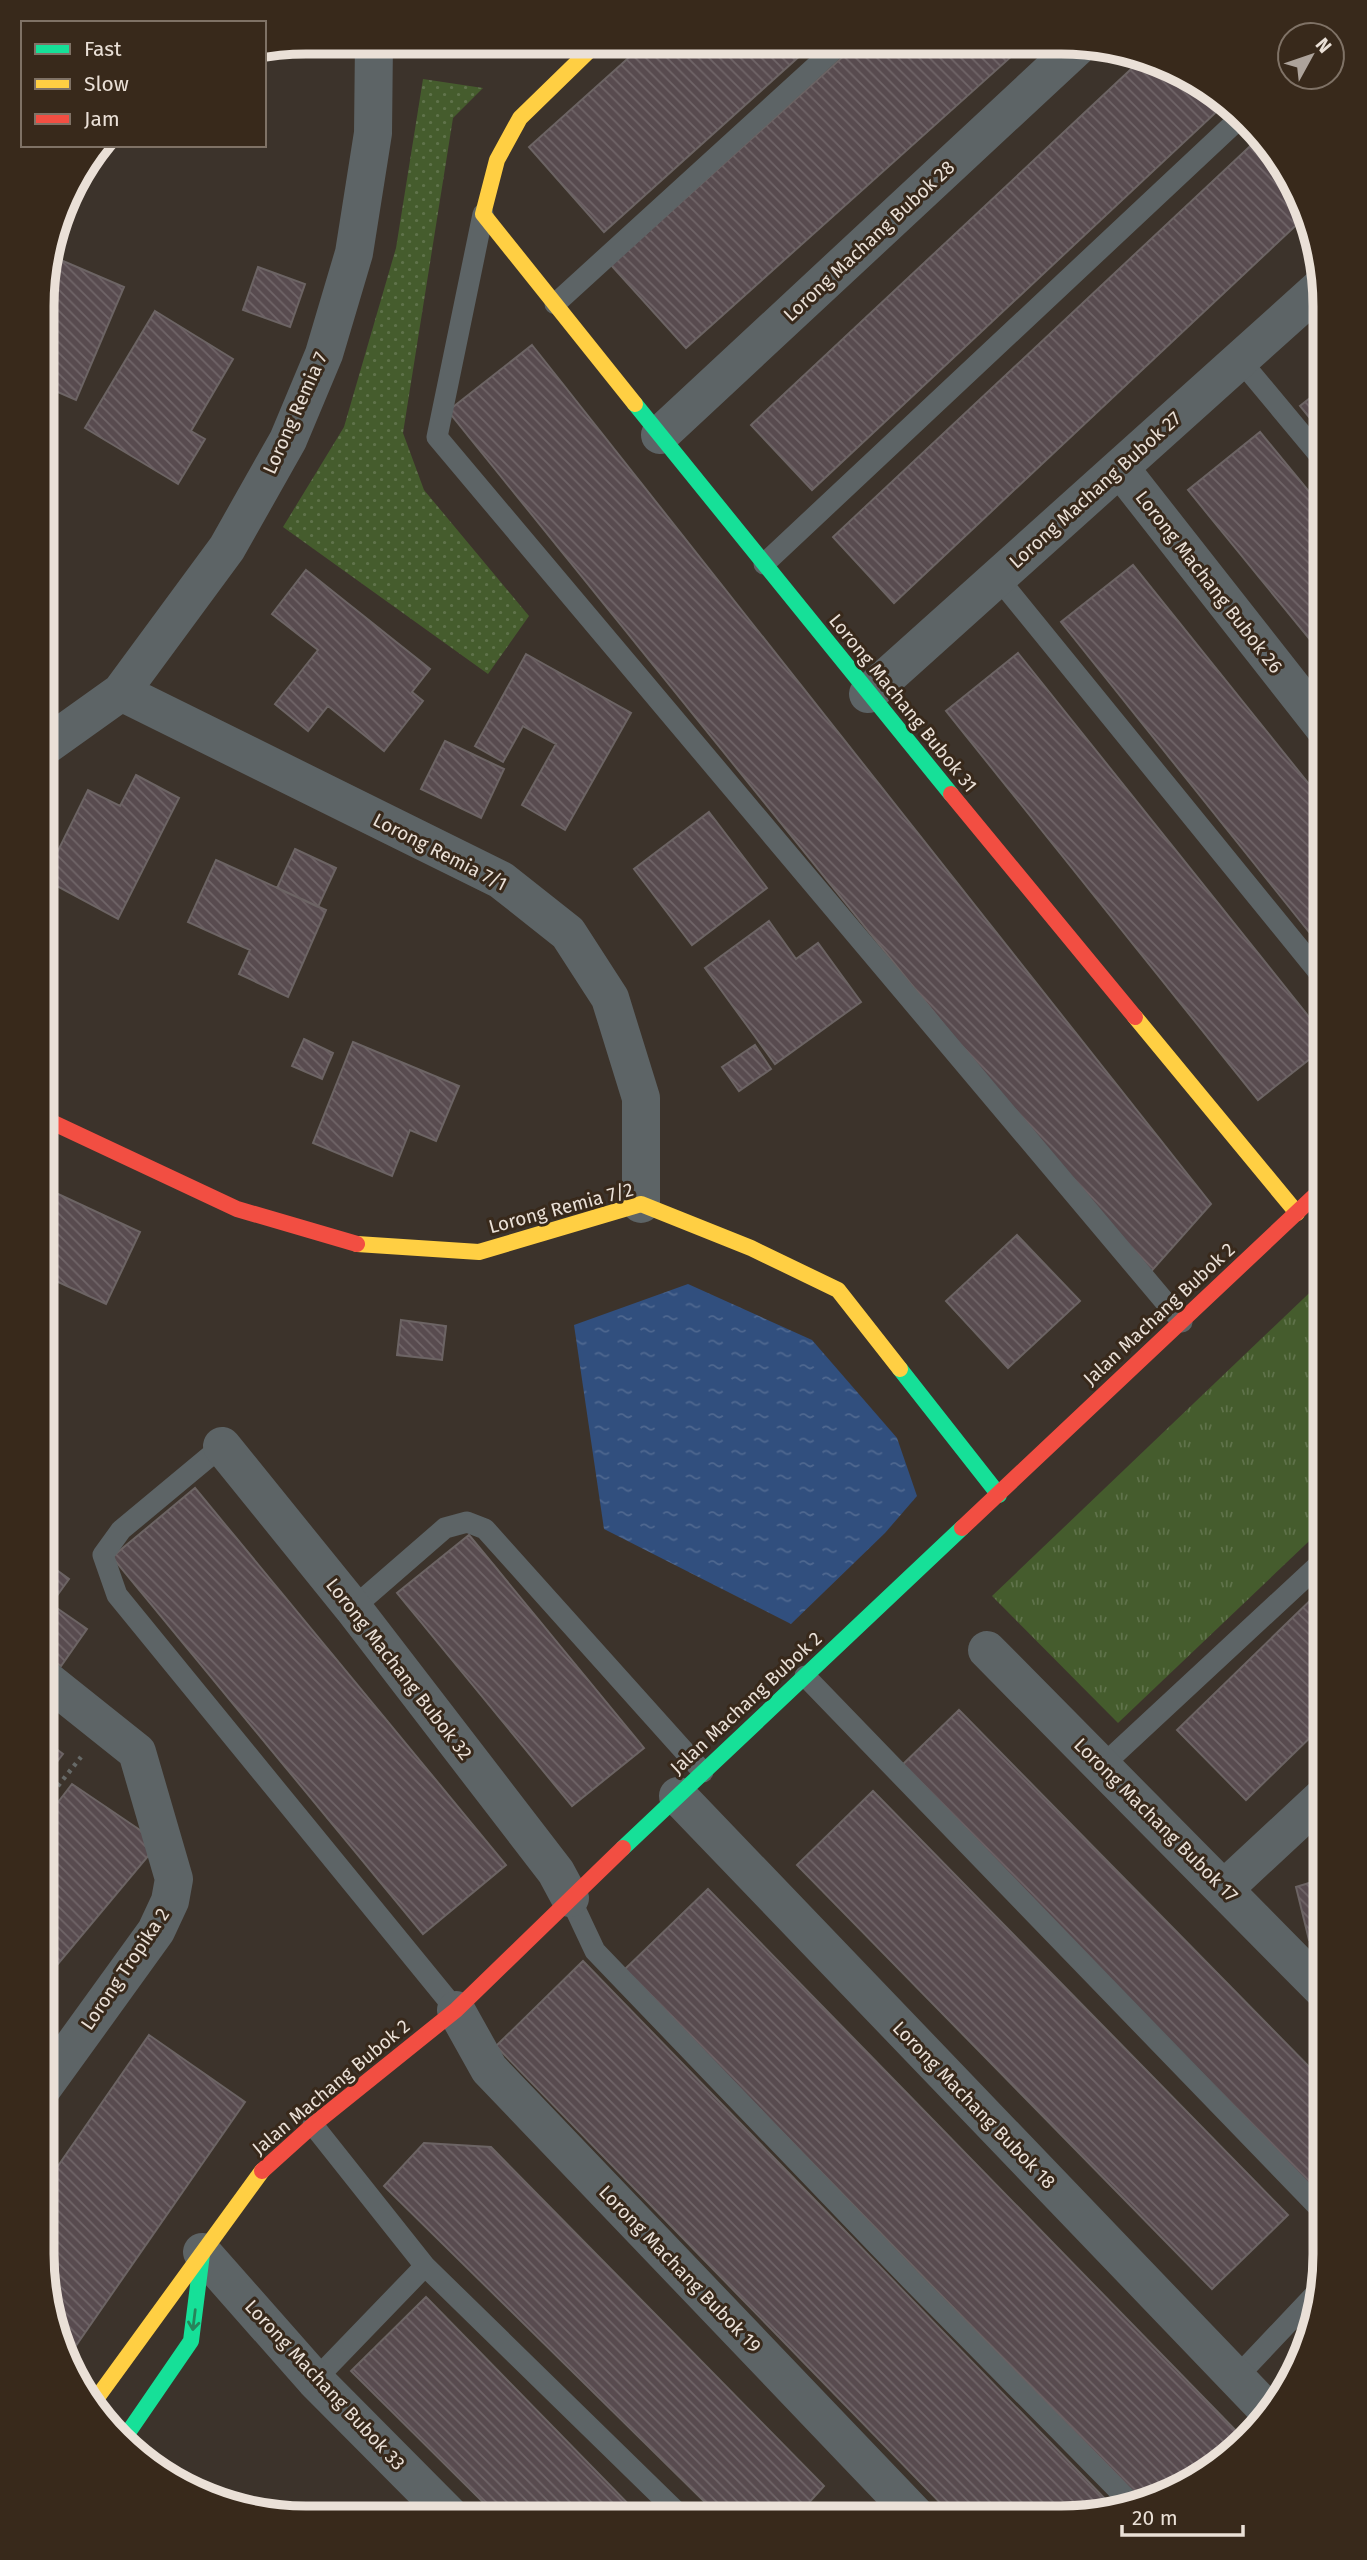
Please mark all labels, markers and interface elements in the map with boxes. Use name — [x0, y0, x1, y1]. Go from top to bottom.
legend — [21, 21, 266, 147]
north arrow — [1276, 21, 1346, 91]
text: N — [1311, 33, 1337, 58]
text: Fast — [84, 36, 122, 62]
text: Slow — [84, 71, 129, 97]
text: Jam — [84, 106, 120, 132]
street label: Lorong Machang Bubok 28 — [779, 156, 959, 326]
street label: Lorong Remia 7 — [258, 348, 332, 478]
street label: Lorong Machang Bubok 27 — [1004, 407, 1186, 573]
street label: Lorong Machang Bubok 26 — [1131, 486, 1287, 678]
street label: Lorong Machang Bubok 31 — [824, 609, 982, 797]
street label: Lorong Remia 7/1 — [369, 808, 511, 896]
street label: Lorong Remia 7/2 — [486, 1178, 636, 1238]
street label: Jalan Machang Bubok 2 — [1078, 1238, 1240, 1390]
street label: Lorong Machang Bubok 32 — [321, 1574, 477, 1764]
street label: Jalan Machang Bubok 2 — [665, 1627, 827, 1779]
street label: Lorong Machang Bubok 17 — [1069, 1733, 1243, 1907]
street label: Lorong Tropika 2 — [76, 1904, 174, 2034]
street label: Jalan Machang Bubok 2 — [247, 2014, 415, 2160]
street label: Lorong Machang Bubok 18 — [888, 2016, 1060, 2194]
street label: Lorong Machang Bubok 19 — [594, 2181, 766, 2357]
street label: Lorong Machang Bubok 33 — [240, 2295, 410, 2475]
one-way arrow — [187, 2308, 200, 2331]
scale bar — [1122, 2494, 1243, 2538]
text: 20 m — [1132, 2505, 1178, 2531]

